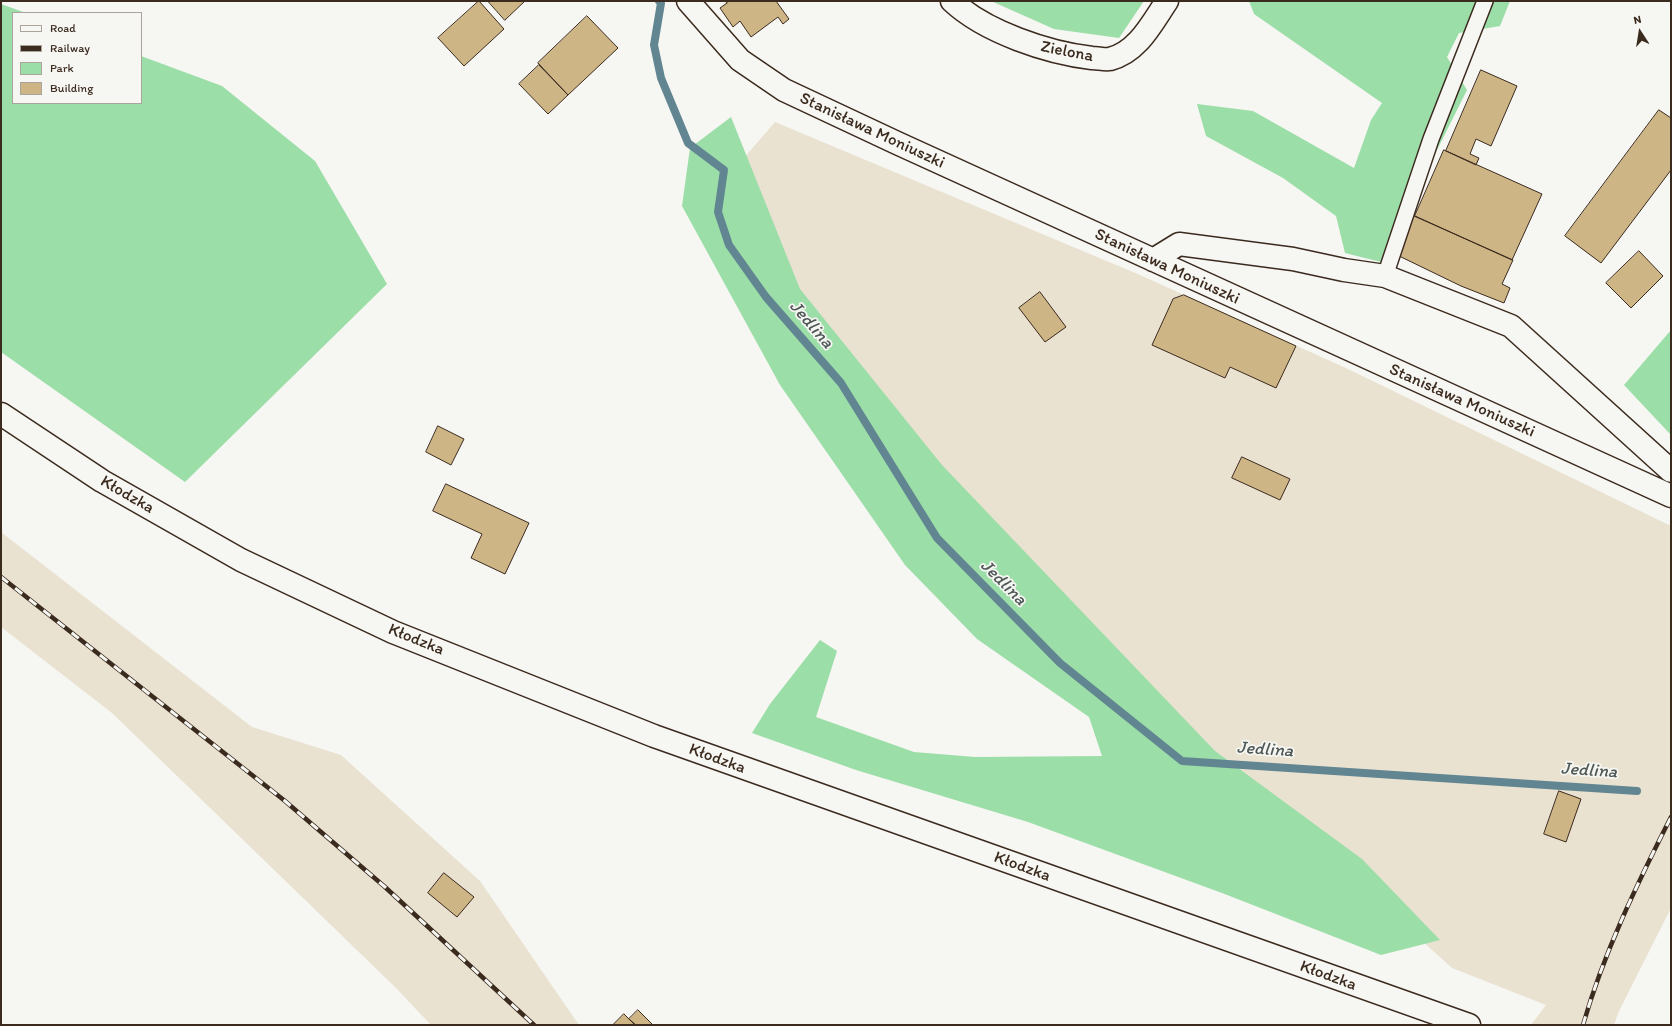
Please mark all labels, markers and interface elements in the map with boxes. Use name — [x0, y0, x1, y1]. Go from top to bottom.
legend — [12, 12, 142, 104]
north arrow — [1620, 12, 1660, 52]
text: N — [1632, 13, 1642, 27]
text: Road — [50, 21, 76, 35]
street label: Zielona — [1039, 37, 1095, 67]
text: Railway — [50, 41, 90, 55]
text: Park — [50, 61, 74, 75]
text: Building — [50, 81, 93, 95]
street label: Stanisława Moniuszki — [796, 88, 948, 174]
street label: Stanisława Moniuszki — [1091, 224, 1243, 310]
water label: Jedlina — [784, 297, 838, 353]
street label: Stanisława Moniuszki — [1386, 360, 1538, 442]
street label: Kłodzka — [96, 471, 158, 519]
water label: Jedlina — [975, 555, 1031, 611]
street label: Kłodzka — [385, 620, 447, 660]
water label: Jedlina — [1236, 737, 1294, 763]
street label: Kłodzka — [686, 739, 748, 779]
water label: Jedlina — [1560, 758, 1618, 784]
street label: Kłodzka — [991, 847, 1053, 887]
street label: Kłodzka — [1297, 956, 1359, 996]

